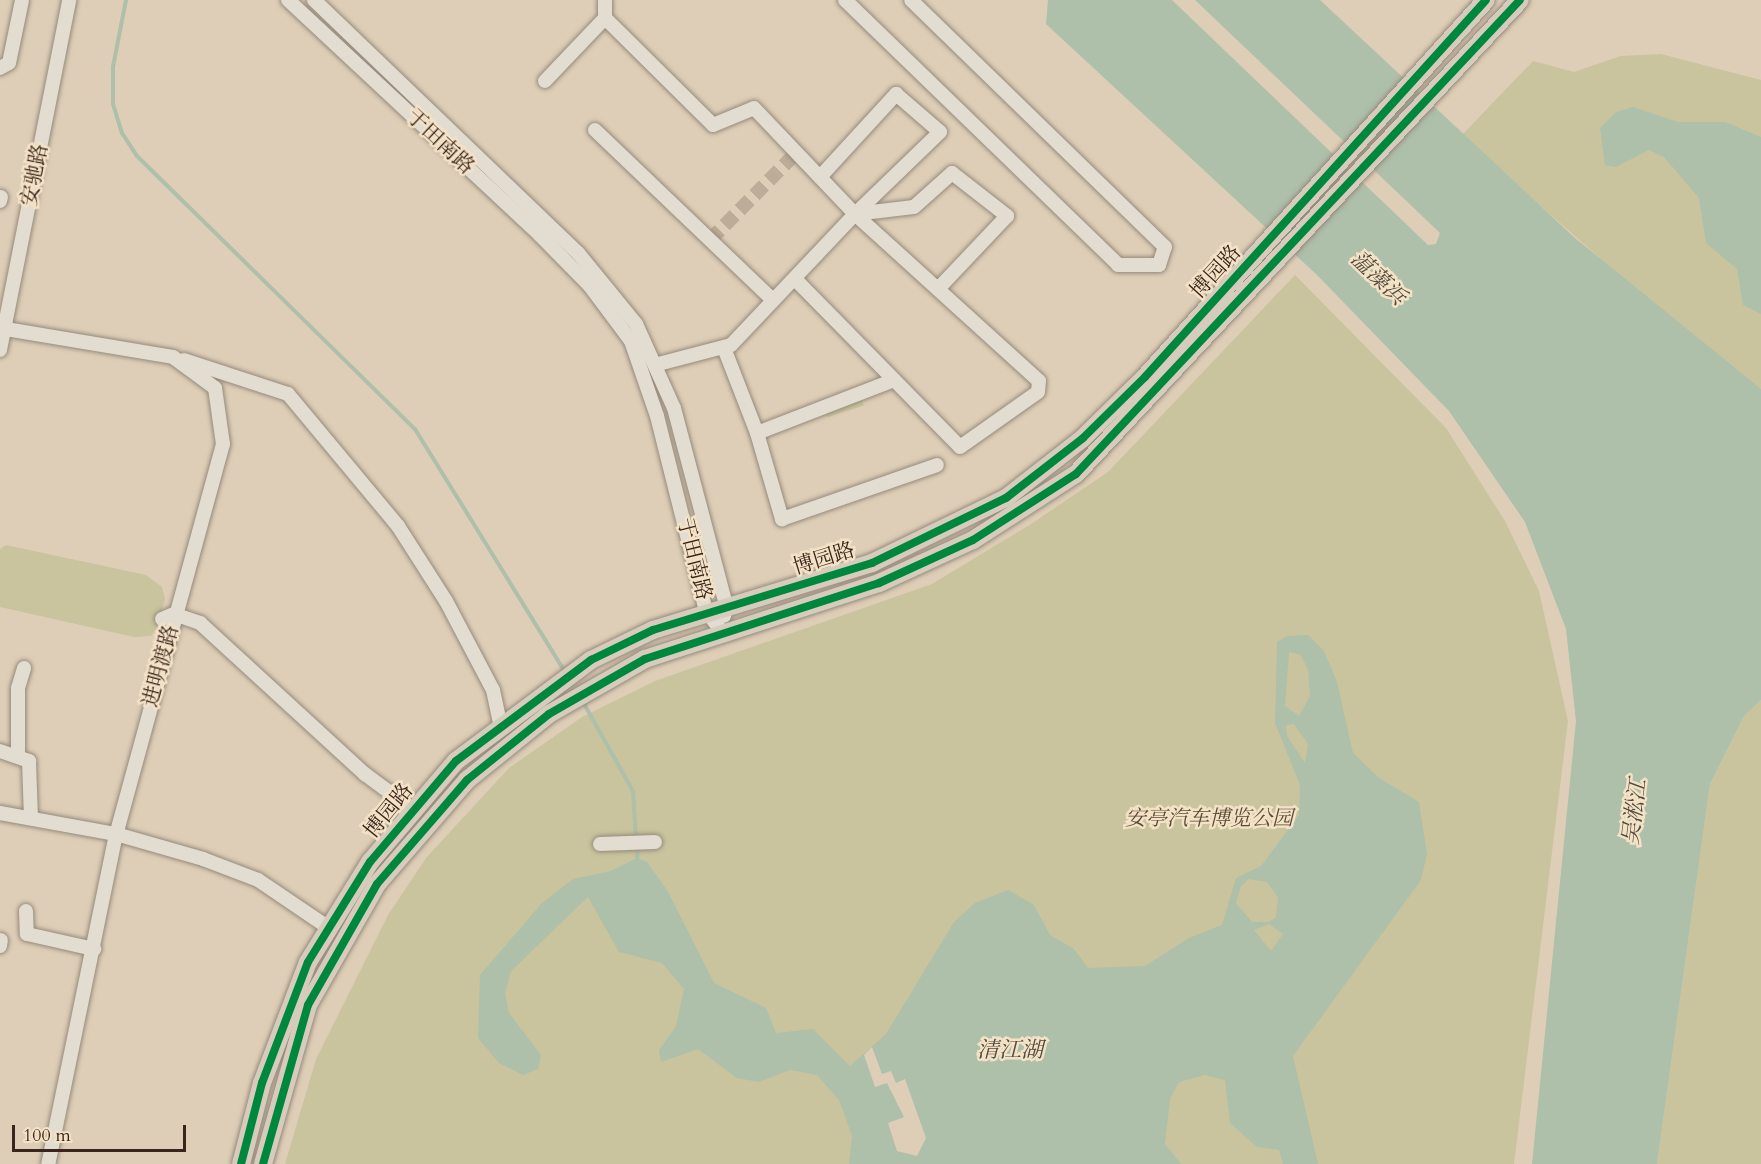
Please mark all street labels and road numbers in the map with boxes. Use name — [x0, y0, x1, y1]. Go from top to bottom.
street label: 于田南路 — [401, 104, 479, 180]
street label: 安驰路 — [17, 142, 53, 208]
street label: 博园路 — [1186, 240, 1246, 304]
street label: 于田南路 — [672, 515, 716, 603]
street label: 博园路 — [790, 538, 858, 580]
street label: 进明渡路 — [138, 622, 184, 710]
street label: 博园路 — [359, 779, 419, 843]

